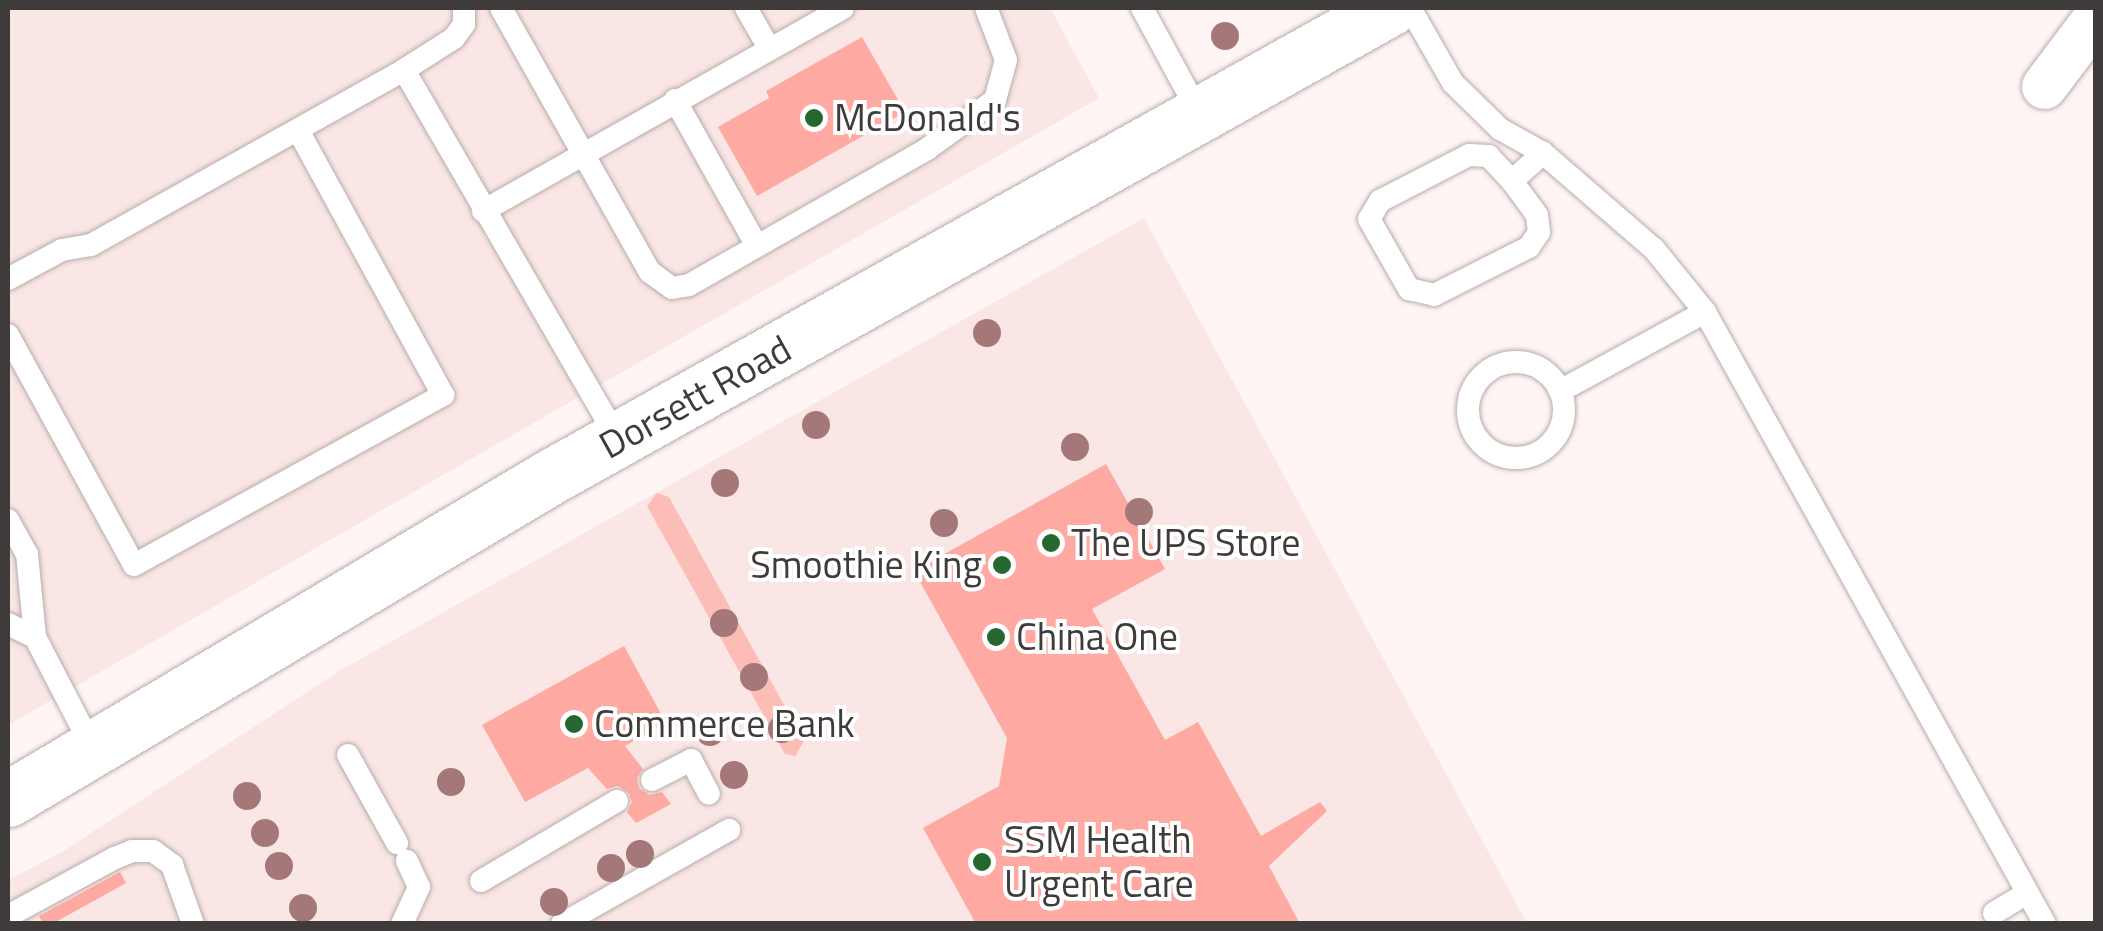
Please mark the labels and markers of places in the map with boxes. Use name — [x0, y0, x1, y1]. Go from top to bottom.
place label: McDonald's — [834, 95, 1021, 141]
marker: McDonald's — [803, 107, 825, 129]
place label: The UPS Store — [1071, 520, 1301, 566]
marker: The UPS Store — [1040, 532, 1062, 554]
place label: Smoothie King — [750, 542, 982, 588]
marker: Smoothie King — [991, 554, 1013, 576]
place label: China One — [1016, 614, 1178, 660]
marker: China One — [985, 626, 1007, 648]
place label: Commerce Bank — [594, 701, 855, 747]
marker: Commerce Bank — [563, 713, 585, 735]
place label: SSM Health Urgent Care — [1004, 817, 1194, 906]
marker: SSM Health Urgent Care — [969, 849, 995, 875]

